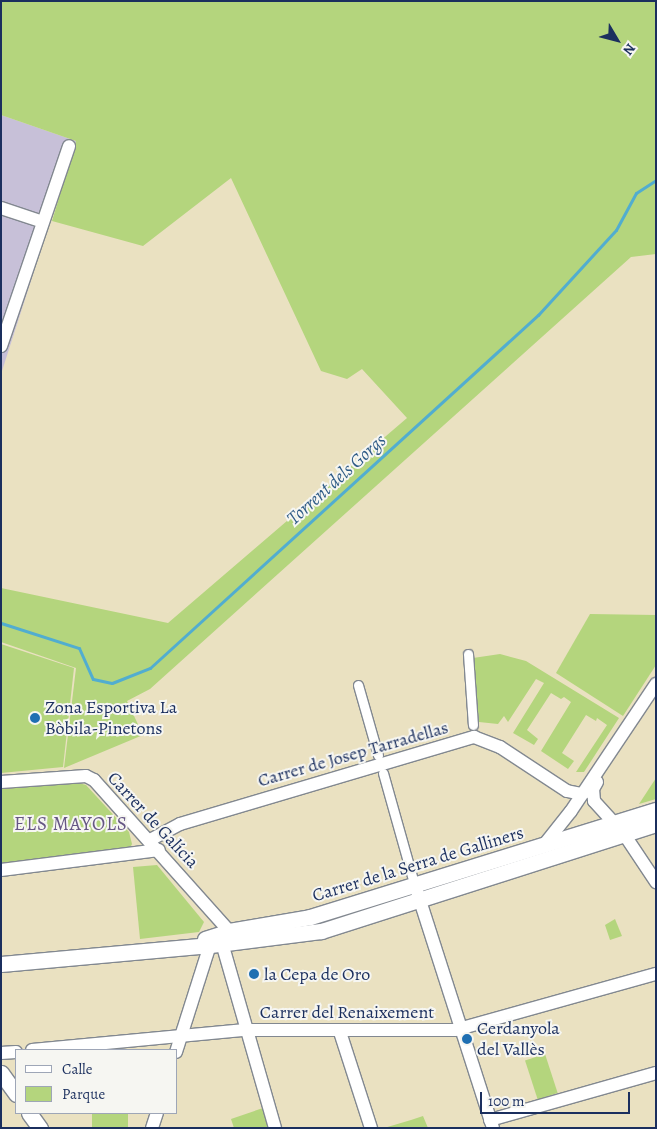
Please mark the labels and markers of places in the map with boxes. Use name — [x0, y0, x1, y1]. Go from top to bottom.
place label: Zona Esportiva La Bòbila-Pinetons — [45, 697, 177, 740]
marker: Zona Esportiva La Bòbila-Pinetons — [29, 712, 41, 724]
place label: la Cepa de Oro — [264, 963, 370, 985]
marker: la Cepa de Oro — [248, 968, 260, 980]
place label: Cerdanyola del Vallès — [477, 1018, 560, 1060]
marker: Cerdanyola del Vallès — [461, 1033, 473, 1045]

